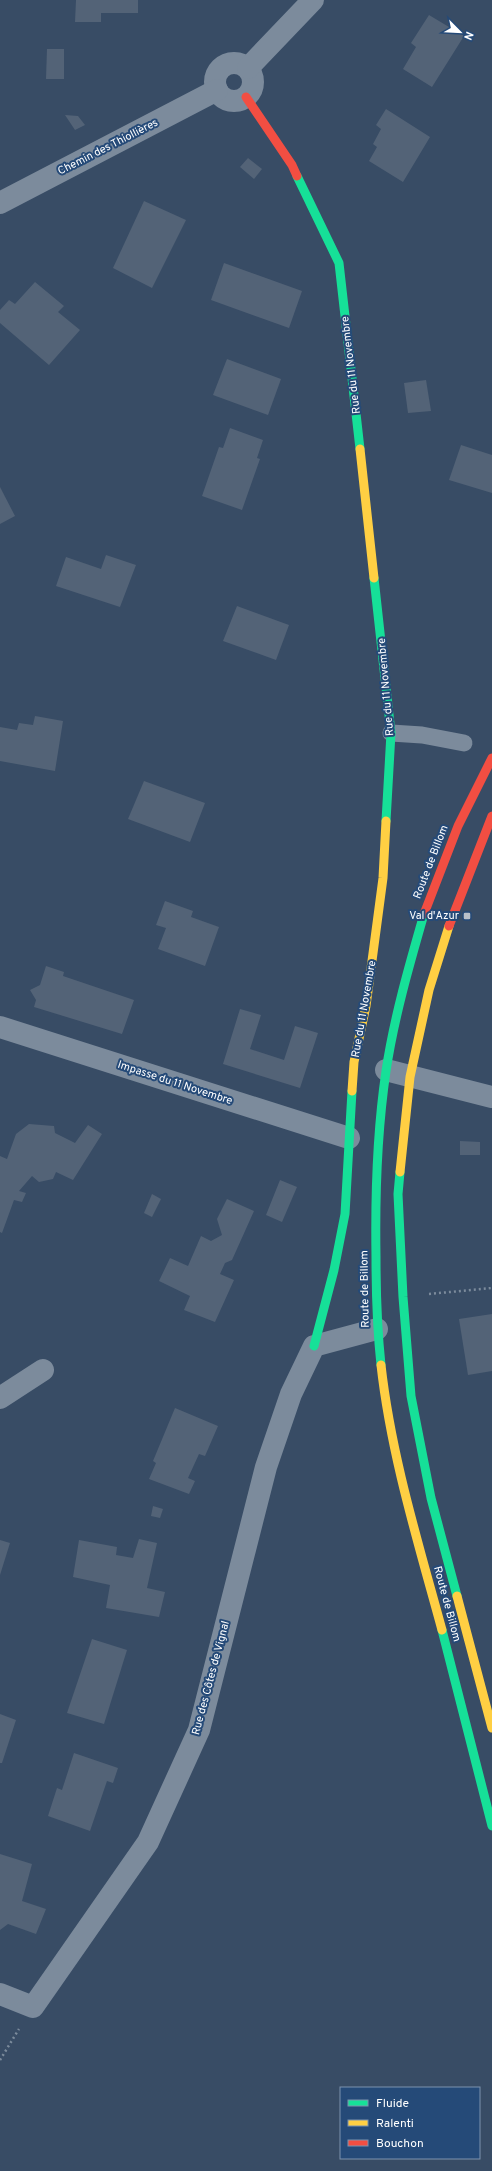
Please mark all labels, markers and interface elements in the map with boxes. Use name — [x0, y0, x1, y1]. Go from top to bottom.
north arrow — [440, 12, 480, 52]
text: N — [460, 29, 476, 42]
street label: Chemin des Thiollières — [56, 116, 160, 178]
street label: Rue du 11 Novembre — [338, 315, 364, 415]
street label: Rue du 11 Novembre — [375, 637, 397, 737]
street label: Route de Billom — [411, 823, 451, 901]
place label: Val d'Azur — [409, 909, 460, 923]
marker: Val d'Azur — [462, 911, 472, 921]
street label: Rue du 11 Novembre — [349, 959, 379, 1059]
street label: Impasse du 11 Novembre — [116, 1058, 234, 1108]
street label: Route de Billom — [357, 1250, 373, 1328]
street label: Route de Billom — [430, 1565, 464, 1643]
street label: Rue des Côtes de Vignal — [189, 1619, 233, 1737]
legend — [340, 2087, 480, 2159]
text: Fluide — [376, 2096, 409, 2112]
text: Ralenti — [376, 2116, 414, 2132]
text: Bouchon — [376, 2136, 424, 2152]

